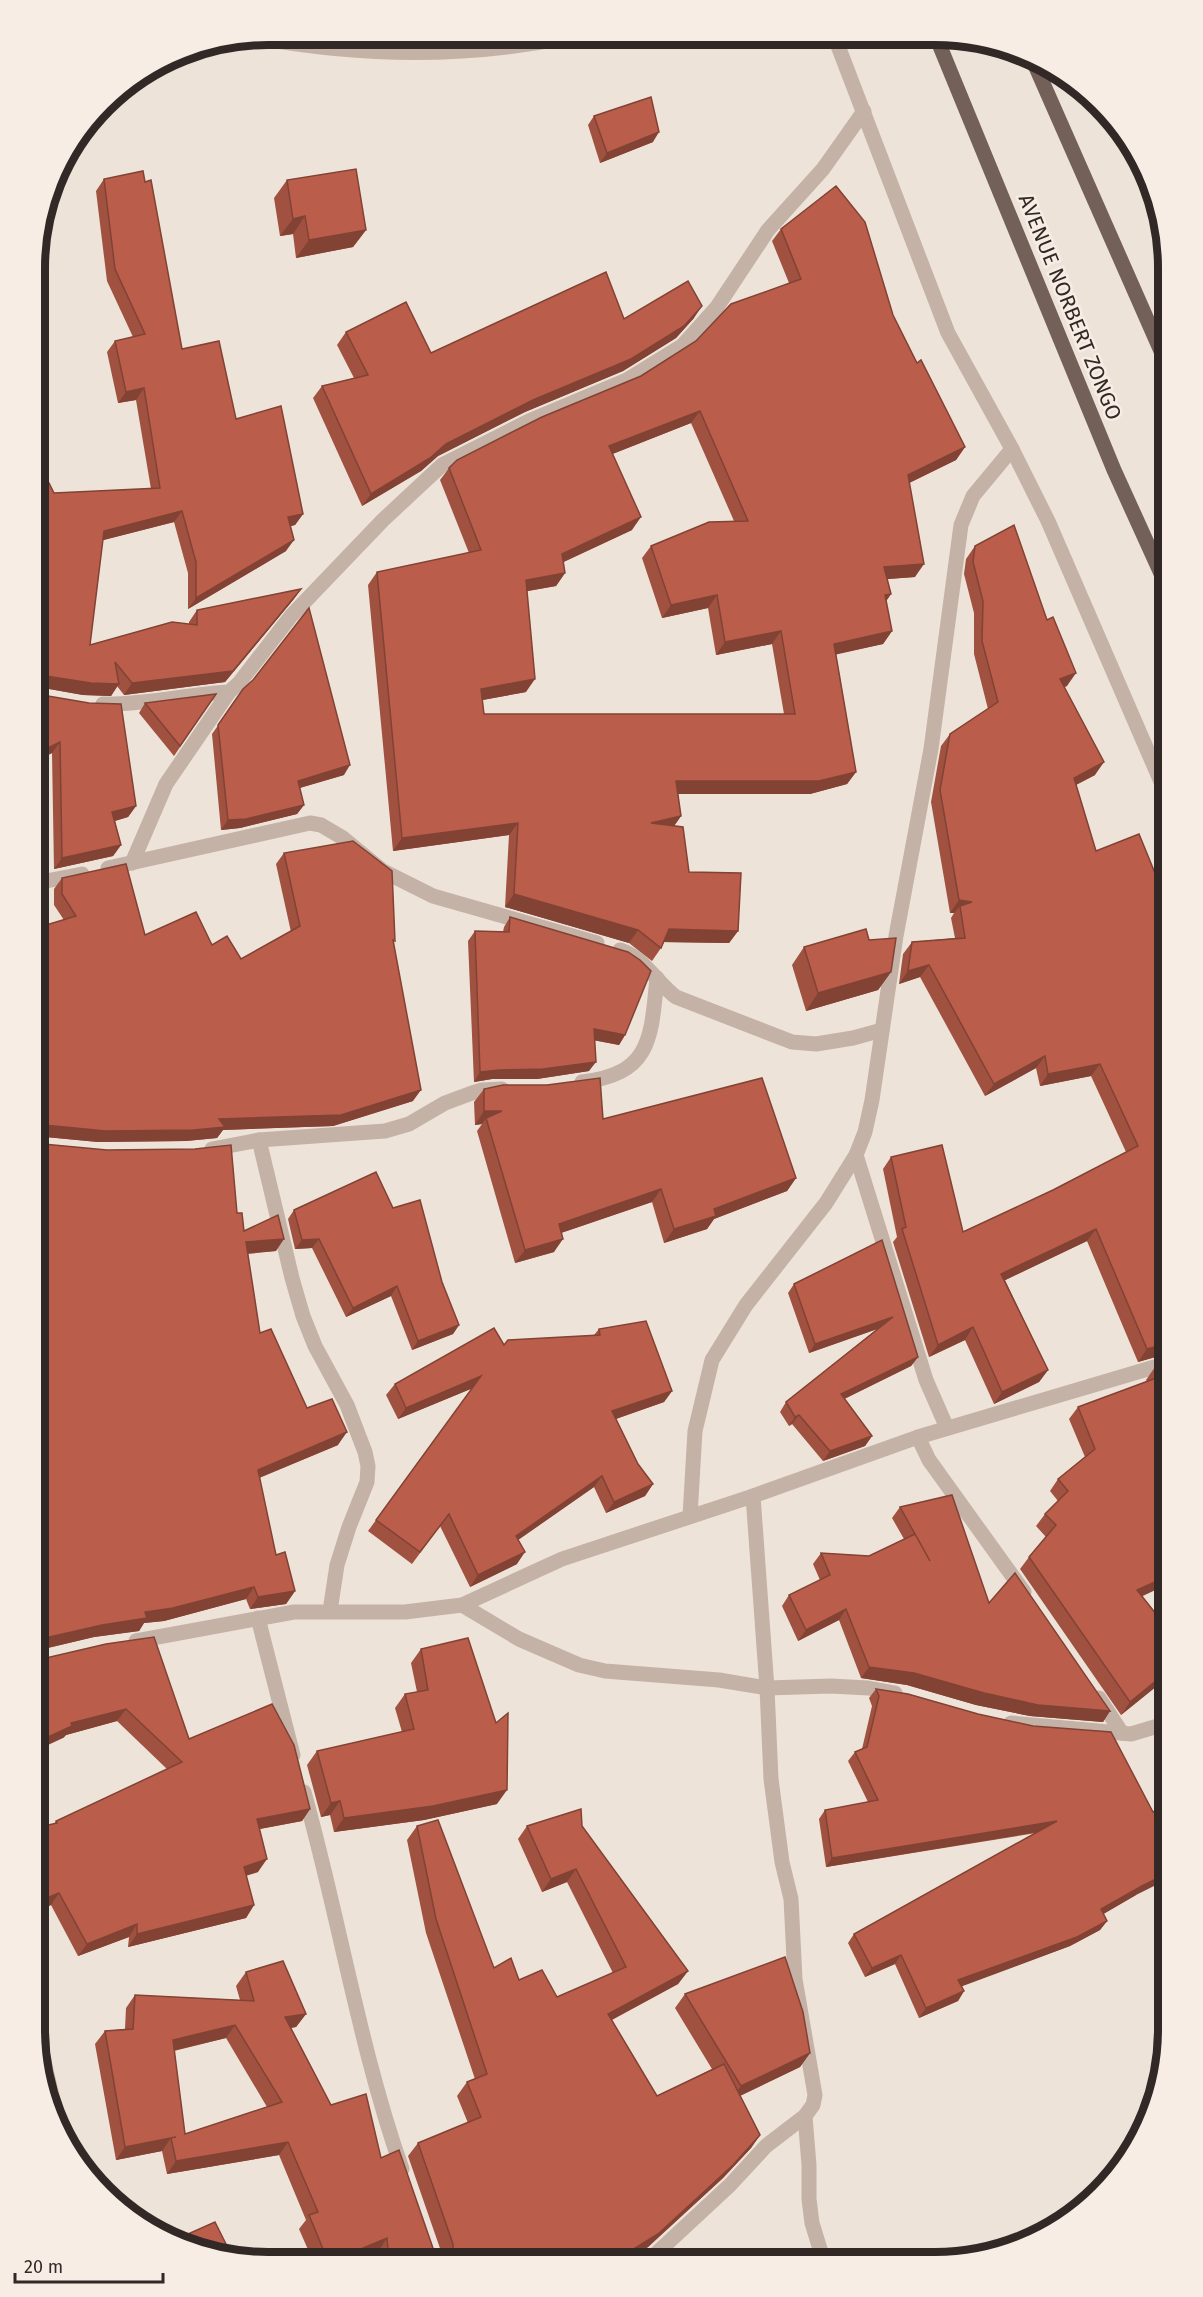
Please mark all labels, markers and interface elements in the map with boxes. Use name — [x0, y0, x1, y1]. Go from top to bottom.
street label: AVENUE NORBERT ZONGO — [1013, 190, 1127, 424]
scale bar — [15, 2246, 164, 2284]
text: 20 m — [24, 2256, 63, 2278]

